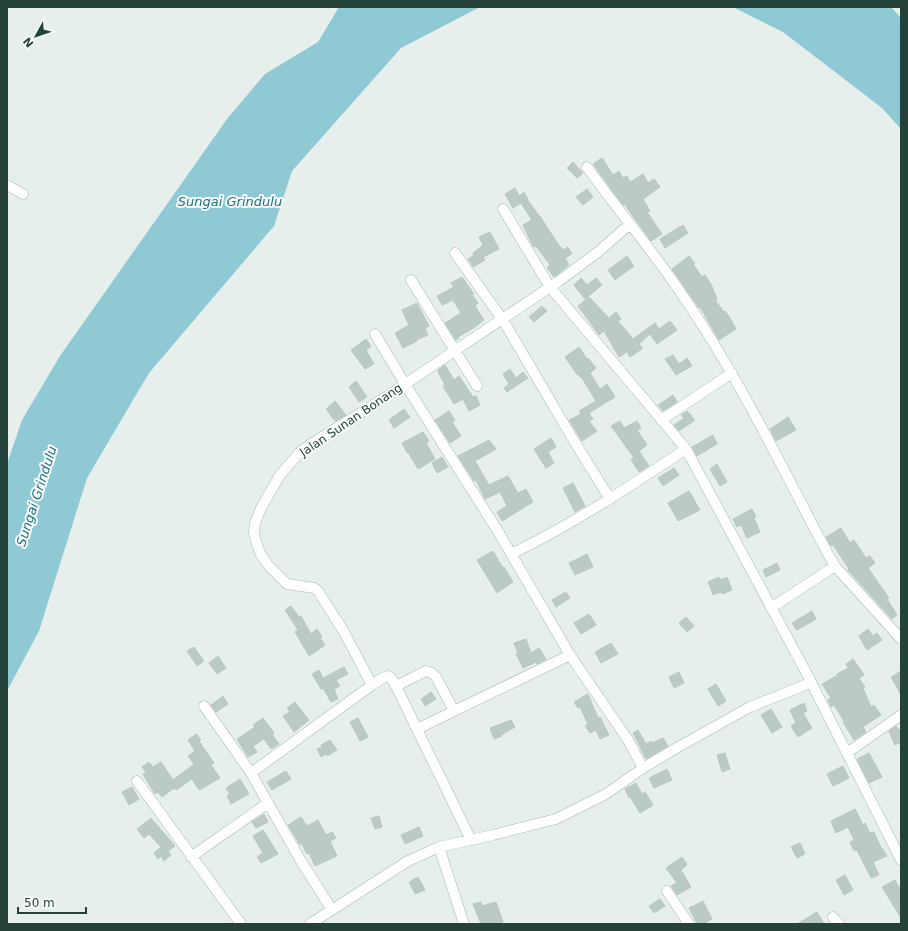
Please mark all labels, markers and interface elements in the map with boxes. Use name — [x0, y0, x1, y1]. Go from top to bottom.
north arrow — [16, 16, 56, 56]
text: N — [21, 34, 37, 50]
water label: Sungai Grindulu — [178, 194, 282, 209]
street label: Jalan Sunan Bonang — [296, 381, 405, 460]
water label: Sungai Grindulu — [13, 444, 60, 548]
scale bar — [18, 889, 86, 915]
text: 50 m — [24, 896, 55, 910]

